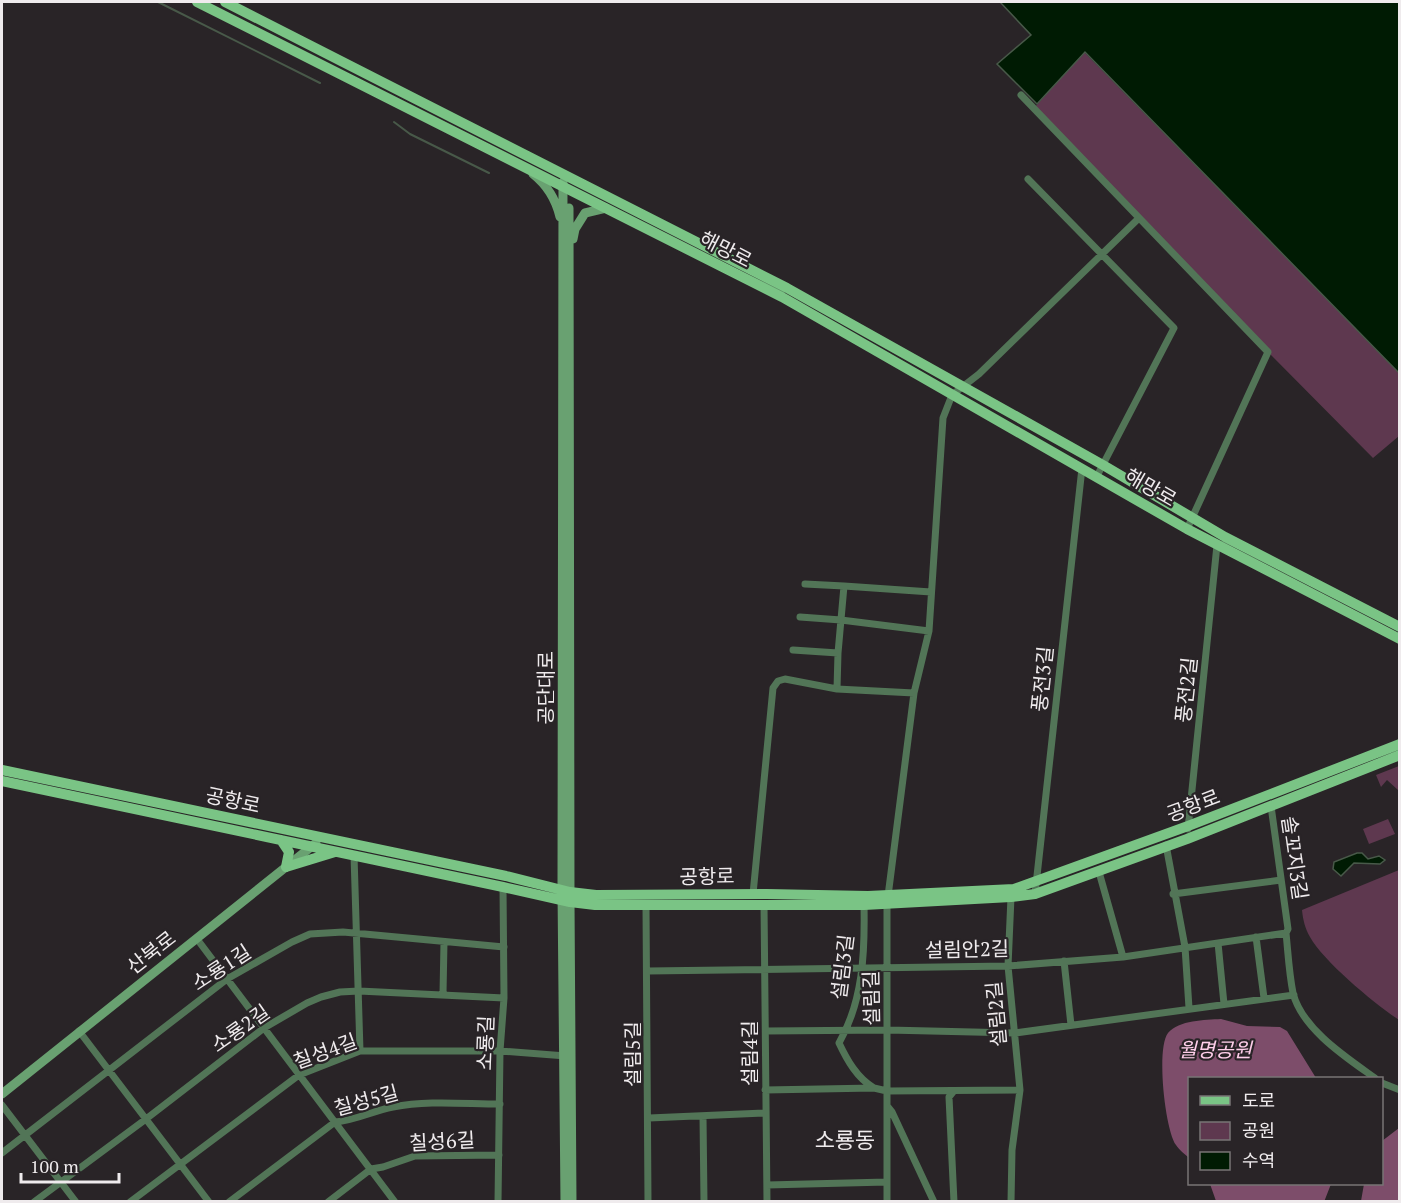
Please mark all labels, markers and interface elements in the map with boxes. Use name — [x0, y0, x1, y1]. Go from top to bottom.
street label: 해망로 — [695, 224, 757, 274]
street label: 해망로 — [1120, 462, 1182, 512]
street label: 풍전3길 — [1025, 645, 1059, 713]
street label: 공단대로 — [532, 651, 559, 725]
street label: 풍전2길 — [1169, 656, 1203, 724]
street label: 공항로 — [203, 781, 263, 819]
street label: 공항로 — [1162, 783, 1224, 827]
street label: 솔꼬지3길 — [1276, 814, 1314, 902]
street label: 공항로 — [679, 862, 735, 890]
street label: 산북로 — [121, 924, 181, 980]
street label: 설림3길 — [825, 933, 859, 1001]
street label: 설림안2길 — [925, 935, 1009, 963]
street label: 소룡1길 — [186, 938, 256, 996]
street label: 설림길 — [857, 970, 885, 1026]
street label: 설림2길 — [980, 980, 1012, 1048]
street label: 소룡2길 — [205, 998, 275, 1058]
street label: 소룡길 — [471, 1015, 499, 1071]
street label: 설림4길 — [736, 1020, 763, 1086]
street label: 설림5길 — [619, 1021, 646, 1087]
street label: 칠성4길 — [289, 1027, 361, 1075]
park label: 월명공원 — [1178, 1036, 1253, 1063]
legend — [1188, 1077, 1383, 1185]
street label: 칠성5길 — [331, 1078, 401, 1122]
text: 도로 — [1242, 1088, 1275, 1112]
text: 공원 — [1242, 1118, 1275, 1142]
district label: 소룡동 — [815, 1125, 875, 1154]
street label: 칠성6길 — [408, 1126, 476, 1156]
scale bar — [21, 1146, 118, 1184]
text: 수역 — [1242, 1148, 1275, 1172]
text: 100 m — [30, 1154, 79, 1178]

